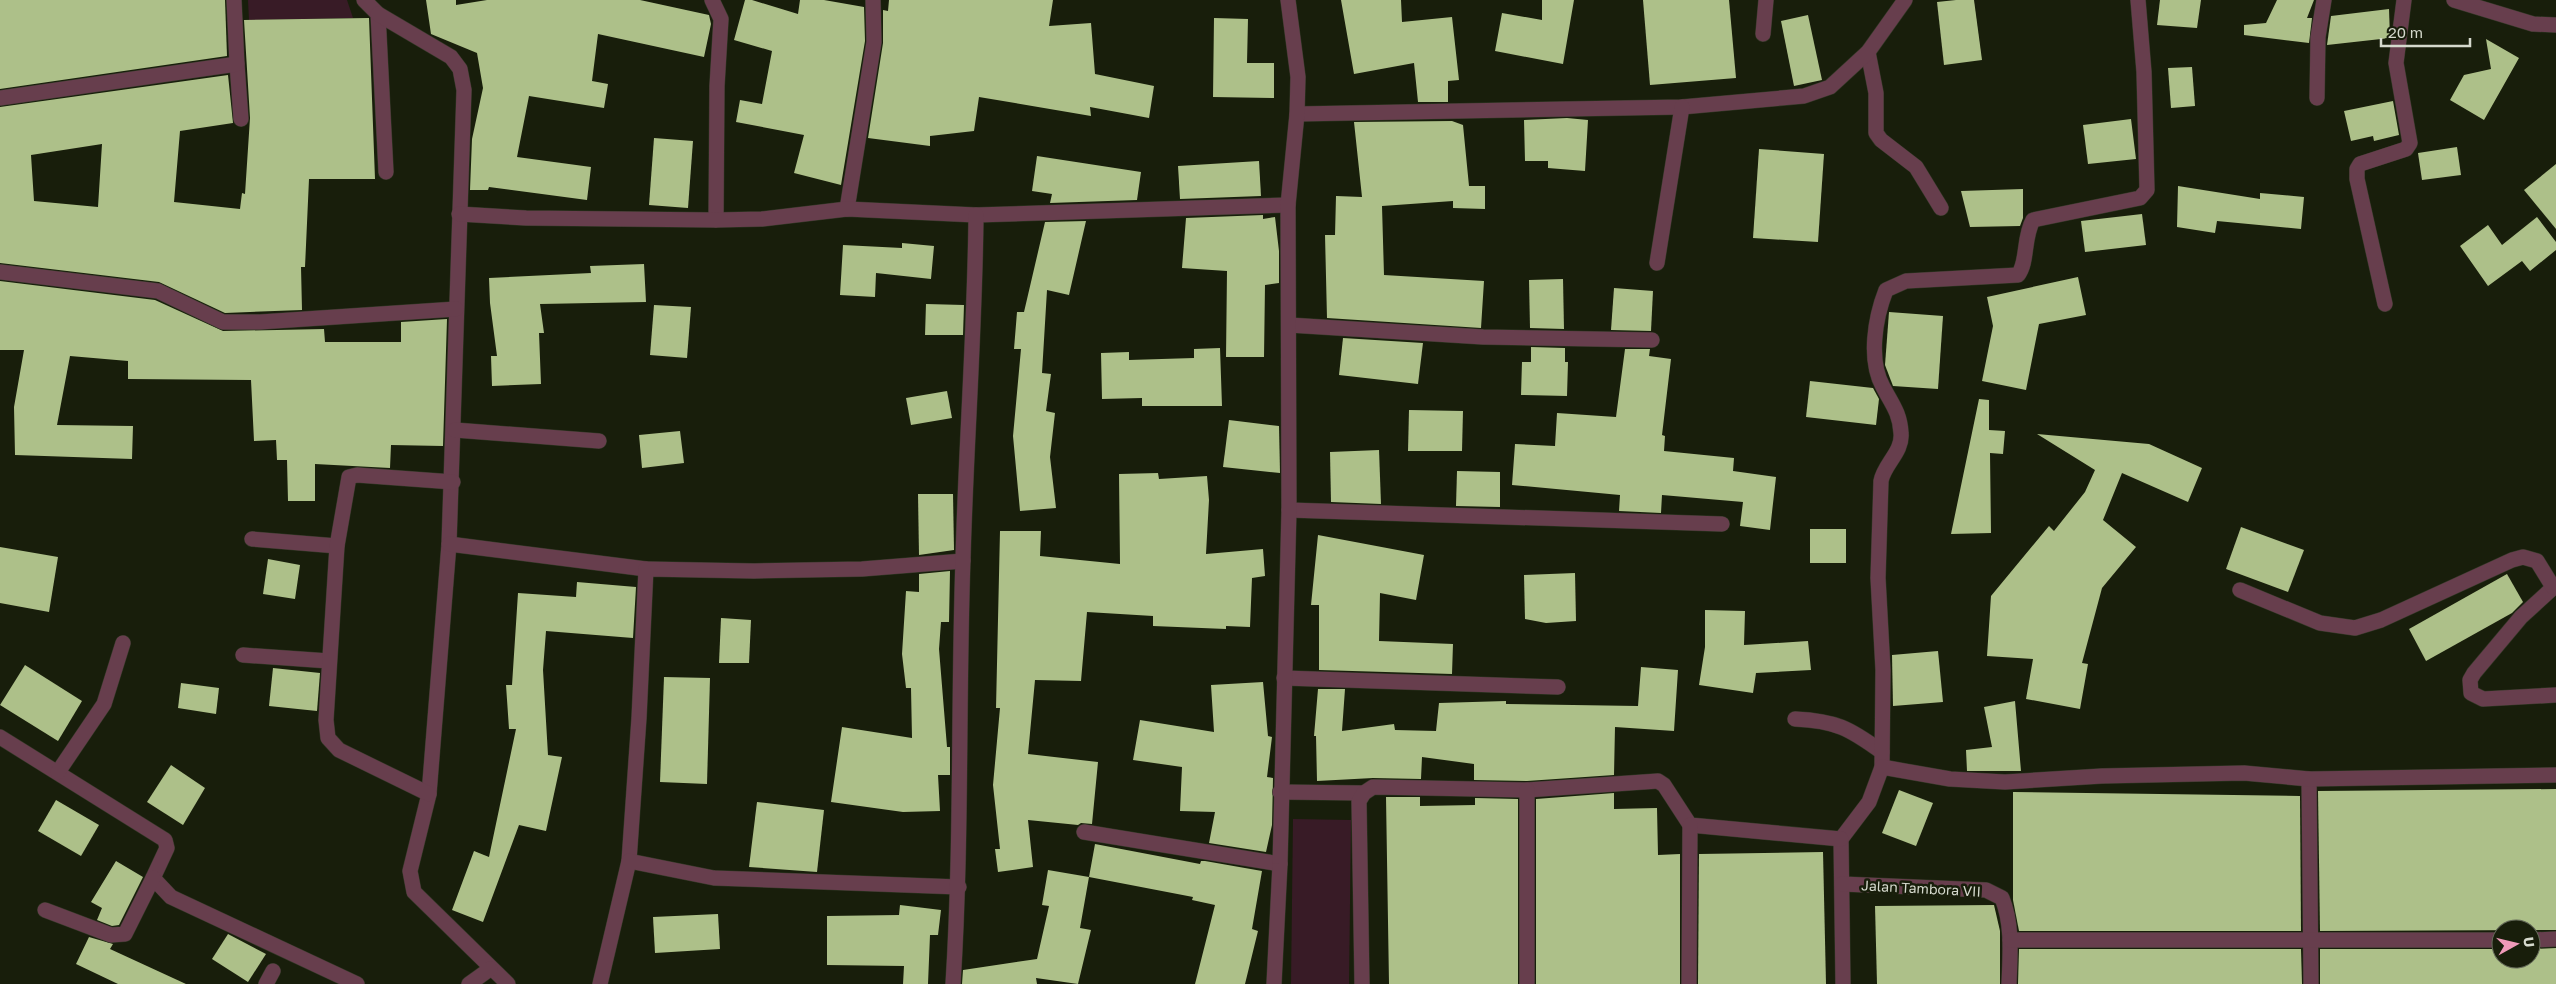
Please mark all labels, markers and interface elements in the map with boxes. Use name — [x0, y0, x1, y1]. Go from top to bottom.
scale bar — [2381, 15, 2470, 47]
text: 20 m — [2388, 23, 2423, 41]
street label: Jalan Tambora VII — [1861, 876, 1981, 900]
north arrow — [2491, 919, 2541, 969]
text: U — [2520, 936, 2538, 948]

